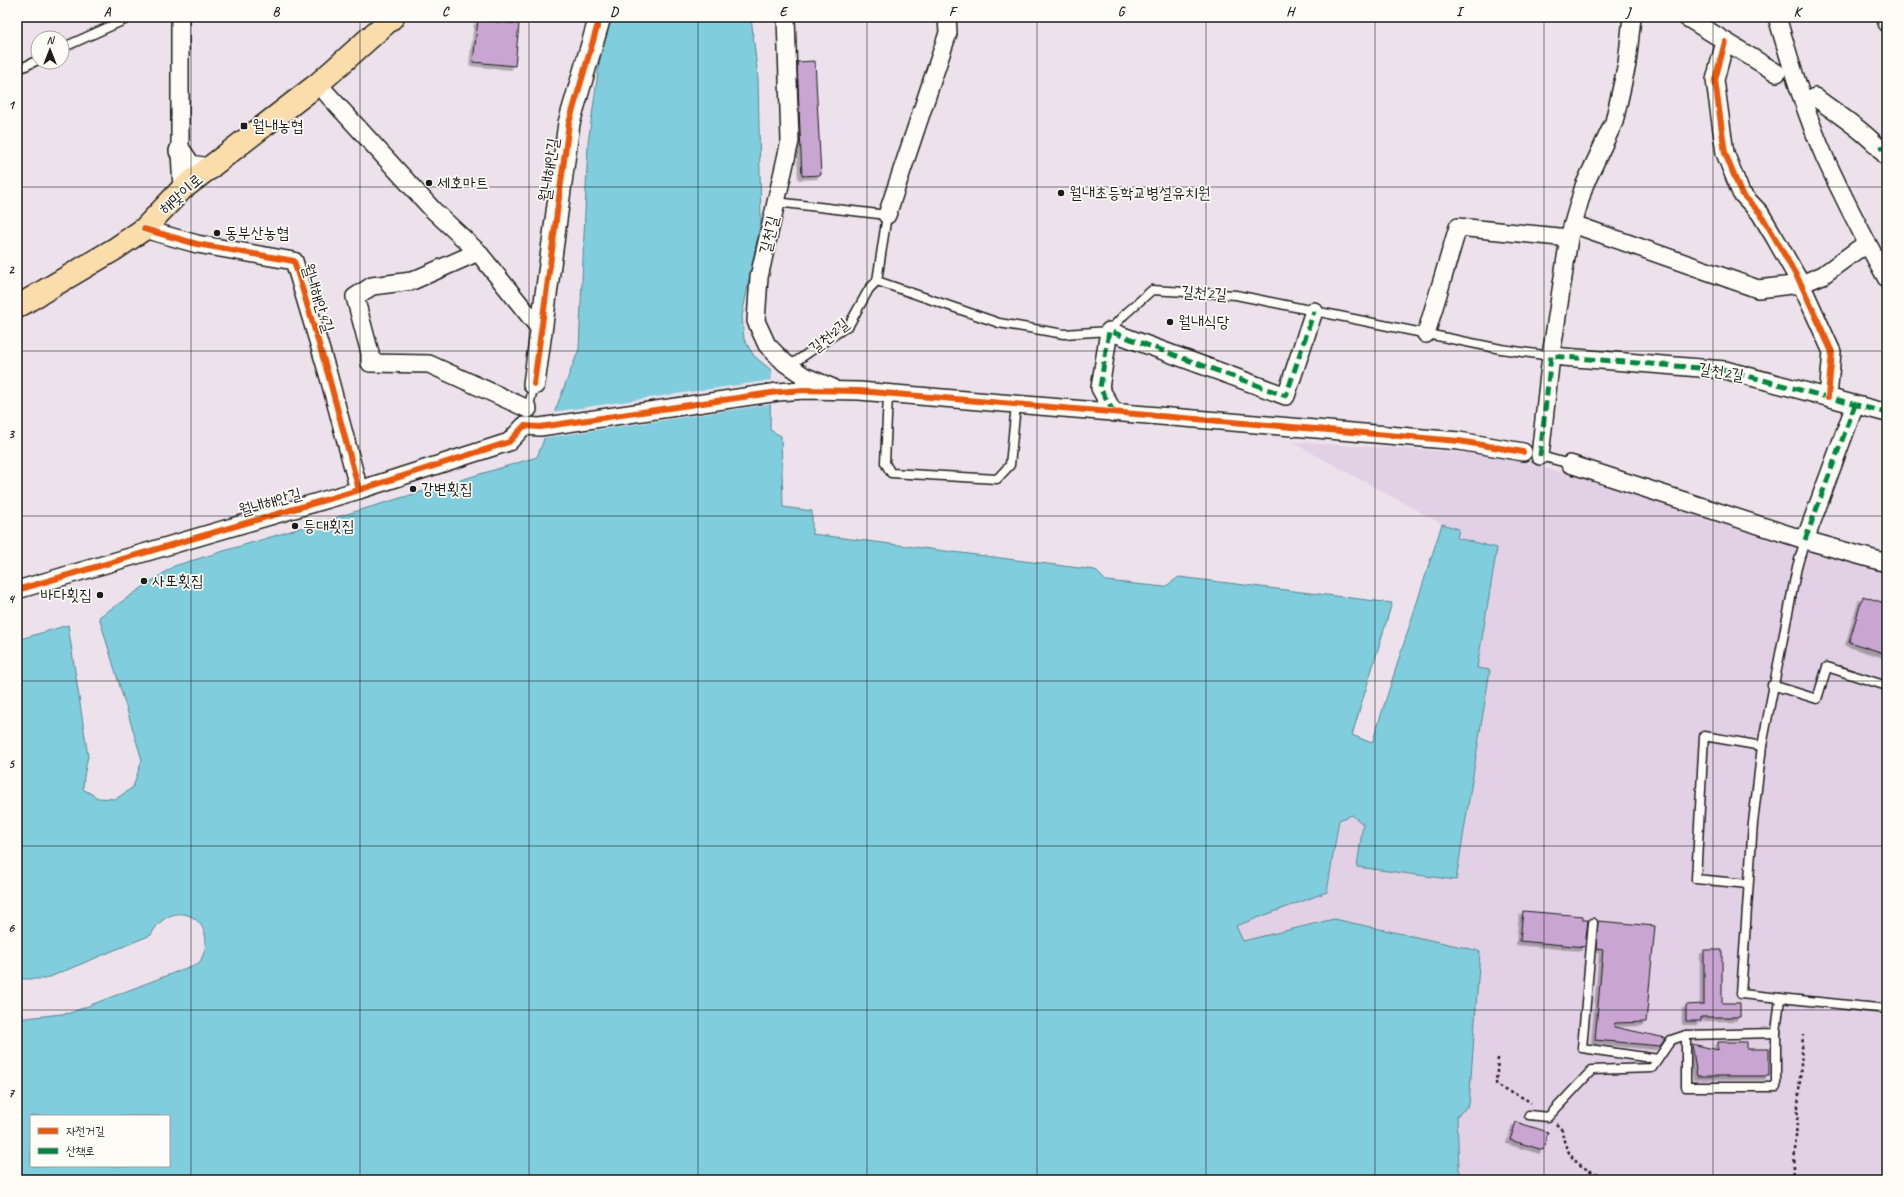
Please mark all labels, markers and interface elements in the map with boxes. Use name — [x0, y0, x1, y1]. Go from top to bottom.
text: A — [104, 4, 112, 20]
text: B — [273, 4, 281, 20]
text: C — [442, 4, 450, 20]
text: D — [610, 4, 619, 20]
text: E — [780, 4, 789, 20]
text: F — [949, 4, 958, 20]
text: G — [1118, 4, 1126, 20]
text: H — [1286, 4, 1296, 20]
text: I — [1456, 4, 1465, 20]
text: J — [1625, 4, 1632, 20]
text: K — [1794, 4, 1804, 20]
north arrow — [30, 30, 70, 70]
text: N — [47, 33, 56, 47]
text: 1 — [8, 97, 16, 113]
place label: 월내농협 — [252, 116, 304, 136]
marker: 월내농협 — [239, 121, 249, 131]
street label: 월내해안길 — [535, 137, 563, 203]
street label: 해맞이로 — [155, 170, 207, 218]
place label: 세호마트 — [437, 173, 489, 193]
marker: 세호마트 — [424, 178, 434, 188]
place label: 월내초등학교병설유치원 — [1069, 183, 1211, 203]
marker: 월내초등학교병설유치원 — [1056, 188, 1066, 198]
street label: 길천길 — [755, 214, 783, 256]
place label: 동부산농협 — [225, 223, 289, 243]
marker: 동부산농협 — [212, 228, 222, 238]
street label: 월내해안4길 — [297, 261, 339, 335]
text: 2 — [8, 262, 15, 278]
street label: 길천2길 — [1180, 281, 1228, 305]
place label: 월내식당 — [1178, 312, 1230, 332]
street label: 길천2길 — [805, 314, 853, 358]
marker: 월내식당 — [1165, 317, 1175, 327]
street label: 길천2길 — [1697, 359, 1745, 385]
text: 3 — [8, 426, 15, 442]
place label: 강변횟집 — [421, 479, 473, 499]
street label: 월내해안길 — [236, 483, 304, 520]
marker: 강변횟집 — [408, 484, 418, 494]
place label: 등대횟집 — [303, 516, 355, 536]
marker: 등대횟집 — [290, 521, 300, 531]
place label: 사또횟집 — [152, 571, 204, 591]
marker: 사또횟집 — [139, 576, 149, 586]
place label: 바다횟집 — [41, 585, 92, 605]
marker: 바다횟집 — [95, 590, 105, 600]
text: 4 — [8, 591, 16, 607]
text: 5 — [8, 756, 15, 772]
text: 6 — [8, 920, 15, 936]
text: 7 — [8, 1085, 15, 1101]
legend — [30, 1115, 170, 1167]
text: 자전거길 — [66, 1123, 105, 1139]
text: 산책로 — [66, 1143, 95, 1159]

